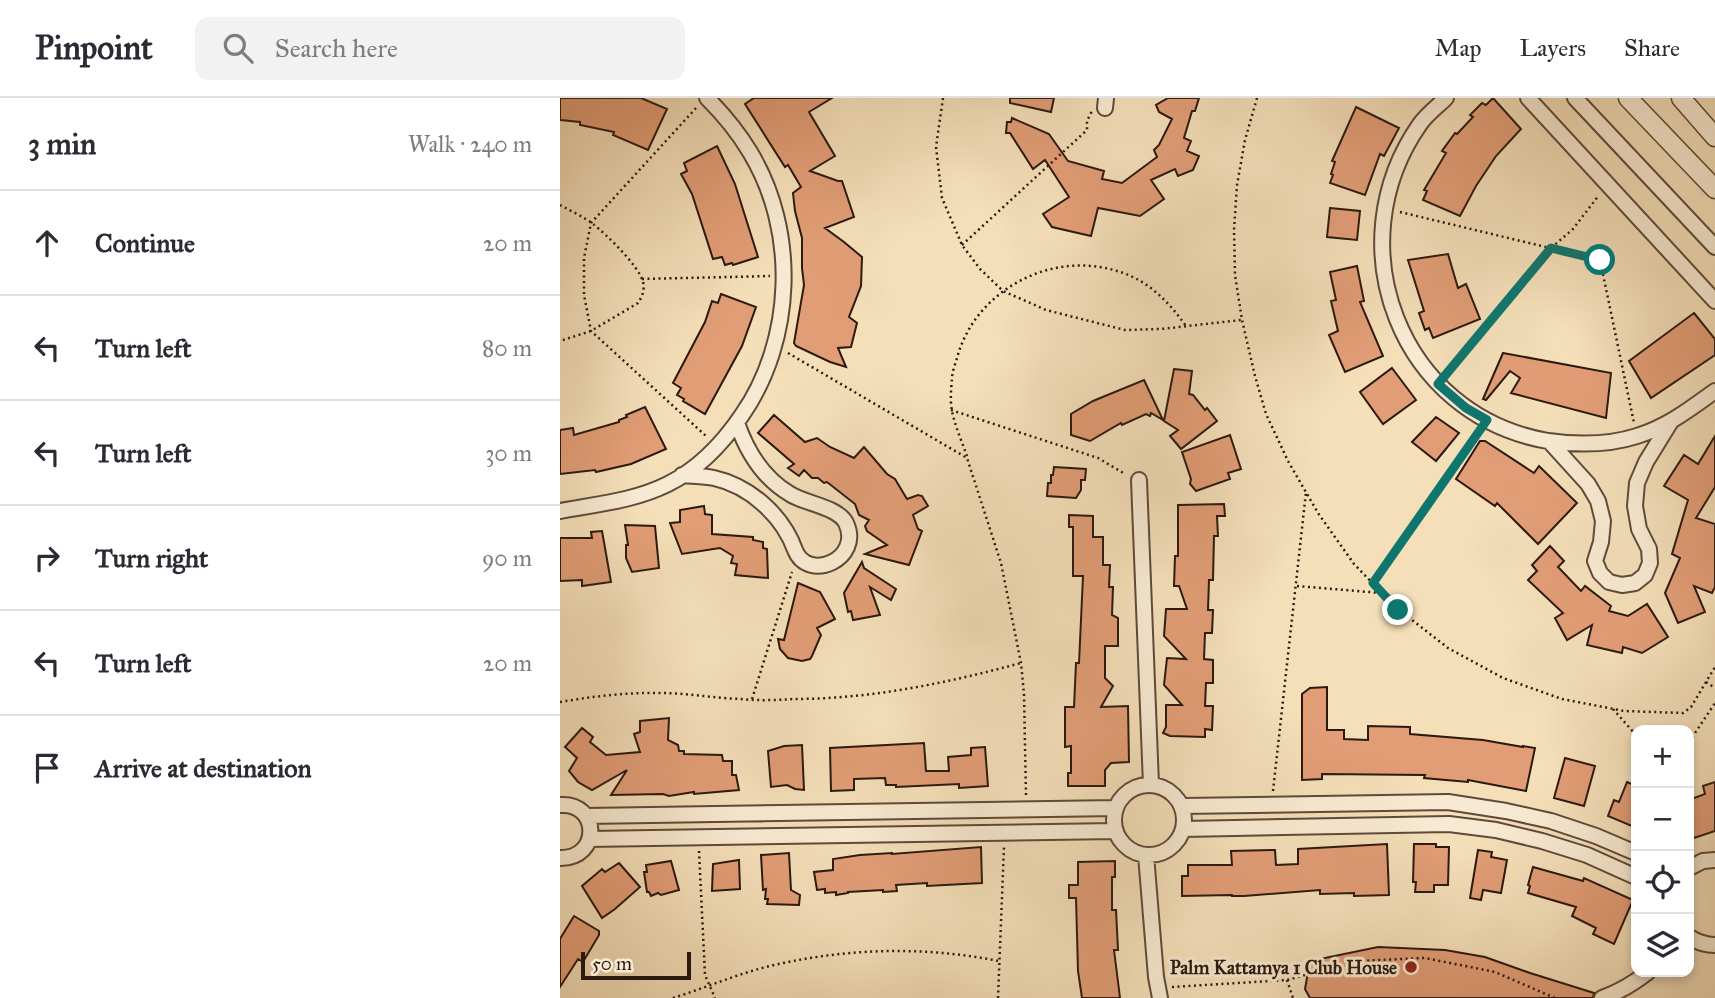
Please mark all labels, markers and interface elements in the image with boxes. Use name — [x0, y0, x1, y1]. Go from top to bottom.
search box — [195, 17, 685, 80]
text: Pinpoint — [35, 28, 153, 68]
icon: search — [219, 29, 257, 67]
text: Search here — [275, 32, 398, 64]
text: Map — [1435, 33, 1482, 63]
text: Layers — [1520, 33, 1586, 63]
text: Share — [1624, 33, 1680, 63]
text: 3 min — [28, 126, 96, 162]
text: Walk · 240 m — [408, 130, 532, 158]
icon: ahead — [28, 224, 66, 262]
text: Continue — [95, 227, 195, 259]
text: 20 m — [483, 229, 532, 257]
route start — [1584, 244, 1615, 275]
icon: left — [28, 329, 66, 367]
text: Turn left — [95, 332, 191, 364]
text: 80 m — [482, 334, 532, 362]
icon: left — [28, 434, 66, 472]
text: Turn left — [95, 437, 191, 469]
text: 30 m — [485, 439, 532, 467]
icon: right — [28, 539, 66, 577]
text: Turn right — [95, 542, 208, 574]
text: 90 m — [482, 544, 532, 572]
route end — [1382, 594, 1413, 625]
icon: left — [28, 644, 66, 682]
text: Turn left — [95, 647, 191, 679]
text: 20 m — [483, 649, 532, 677]
map controls — [1631, 725, 1694, 977]
button: + — [1631, 725, 1694, 788]
icon: arrive — [28, 749, 66, 787]
text: Arrive at destination — [95, 752, 312, 784]
button: − — [1631, 788, 1694, 851]
button: locate — [1631, 851, 1694, 914]
button: layers — [1631, 914, 1694, 977]
scale bar — [581, 949, 691, 981]
text: 50 m — [592, 952, 632, 975]
place label: Palm Kattamya 1 Club House — [1170, 956, 1397, 980]
marker: Palm Kattamya 1 Club House — [1403, 959, 1419, 975]

